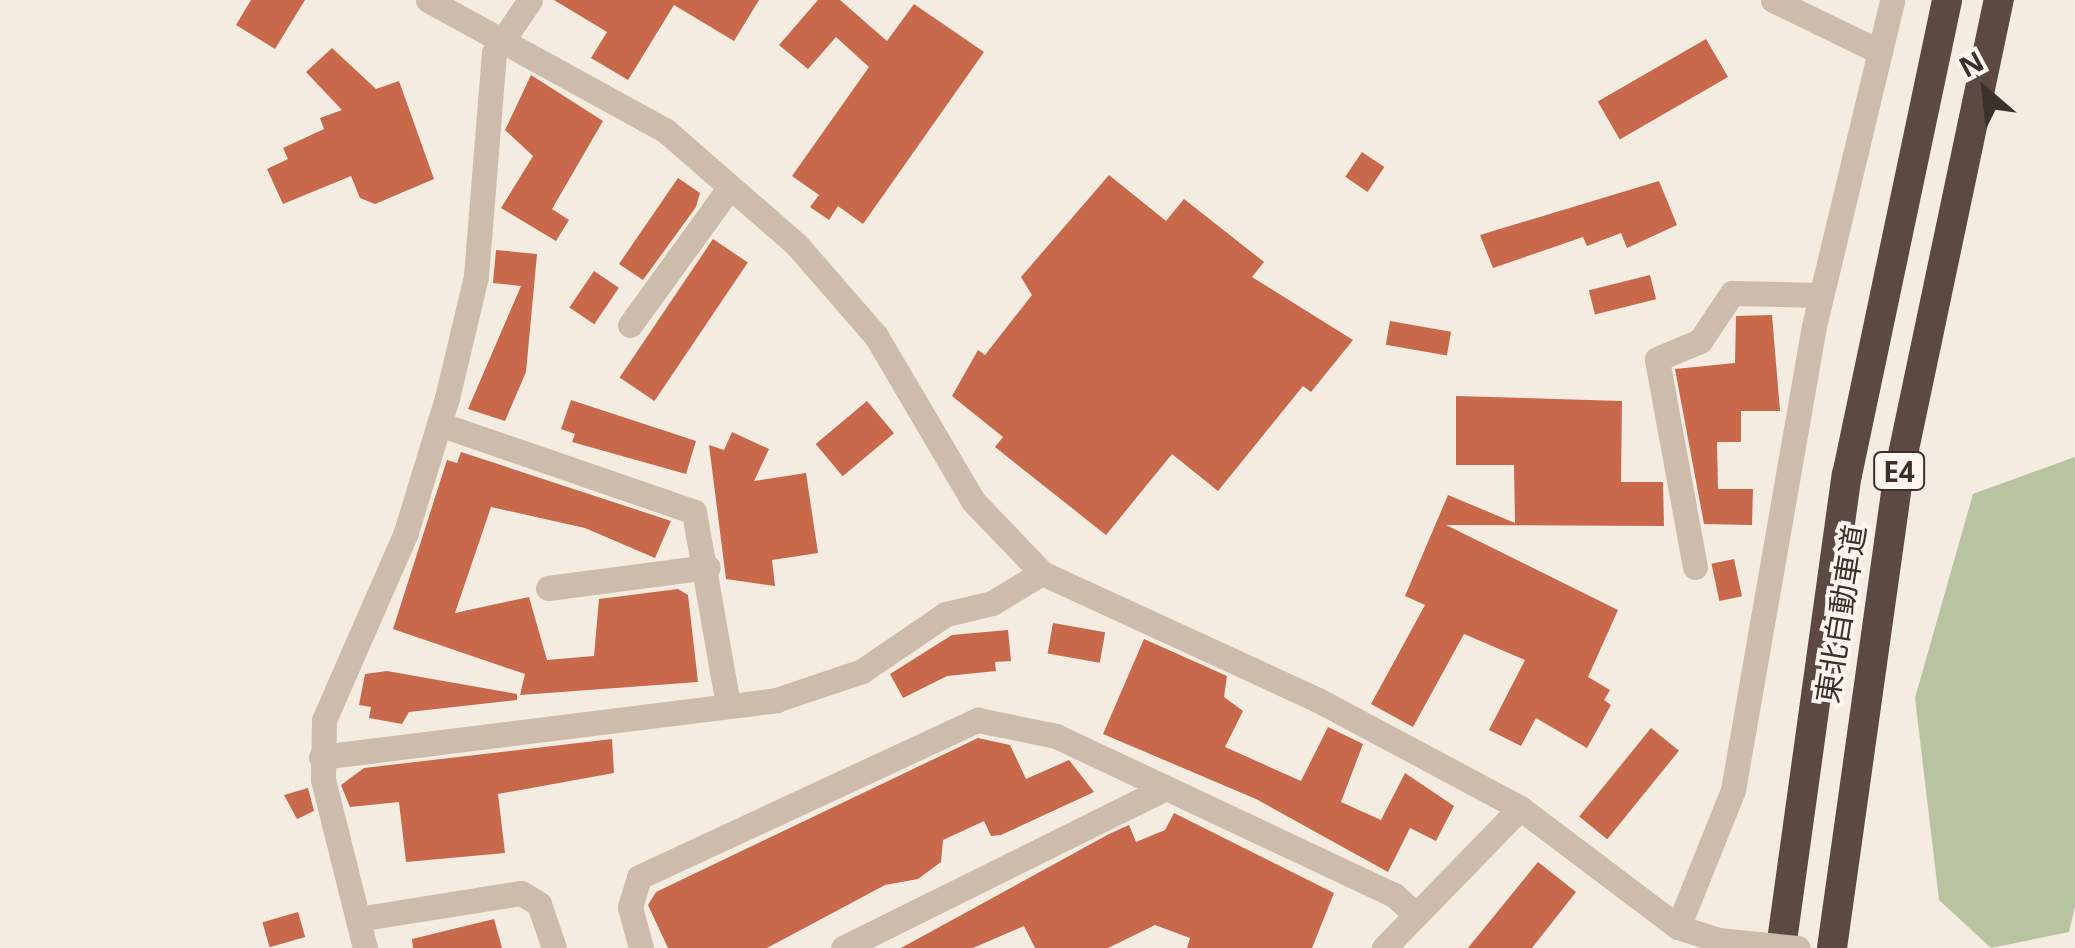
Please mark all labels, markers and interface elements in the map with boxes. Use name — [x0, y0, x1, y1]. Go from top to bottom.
north arrow — [1935, 40, 2035, 140]
text: N — [1952, 41, 1990, 86]
road number: E4 — [1872, 448, 1926, 494]
street label: 東北自動車道 — [1809, 522, 1873, 706]

